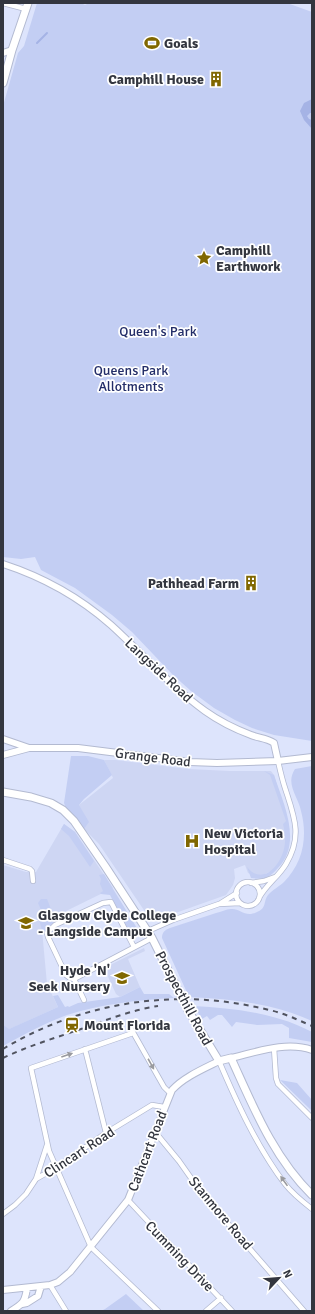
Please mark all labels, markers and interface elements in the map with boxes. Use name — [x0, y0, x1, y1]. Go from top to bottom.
sports icon: Goals — [143, 34, 161, 52]
place label: Goals — [164, 35, 198, 52]
building icon: Camphill House — [207, 70, 225, 88]
place label: Camphill House — [108, 71, 204, 88]
place label: Camphill Earthwork — [216, 242, 281, 275]
place icon: Camphill Earthwork — [195, 249, 213, 267]
park label: Queen's Park — [119, 323, 197, 340]
park label: Queens Park Allotments — [94, 362, 168, 395]
building icon: Pathhead Farm — [242, 574, 260, 592]
place label: Pathhead Farm — [148, 575, 239, 592]
street label: Langside Road — [121, 635, 196, 706]
street label: Grange Road — [114, 744, 192, 771]
place label: New Victoria Hospital — [204, 825, 283, 858]
hospital icon: New Victoria Hospital — [183, 832, 201, 850]
place label: Glasgow Clyde College - Langside Campus — [38, 907, 176, 940]
school or university icon: Glasgow Clyde College - Langside Campus — [17, 914, 35, 932]
street label: Prospecthill Road — [152, 948, 216, 1048]
place label: Hyde 'N' Seek Nursery — [29, 962, 110, 995]
school or university icon: Hyde 'N' Seek Nursery — [113, 969, 131, 987]
station icon: Mount Florida — [63, 1016, 81, 1034]
place label: Mount Florida — [84, 1017, 170, 1034]
one-way arrow — [62, 1051, 74, 1057]
one-way arrow — [148, 1058, 154, 1069]
street label: Cathcart Road — [124, 1108, 171, 1194]
street label: Clincart Road — [41, 1123, 118, 1182]
street label: Stanmore Road — [185, 1173, 256, 1254]
one-way arrow — [280, 1176, 288, 1186]
street label: Cumming Drive — [142, 1218, 218, 1295]
north arrow — [259, 1258, 299, 1298]
text: N — [280, 1268, 295, 1280]

